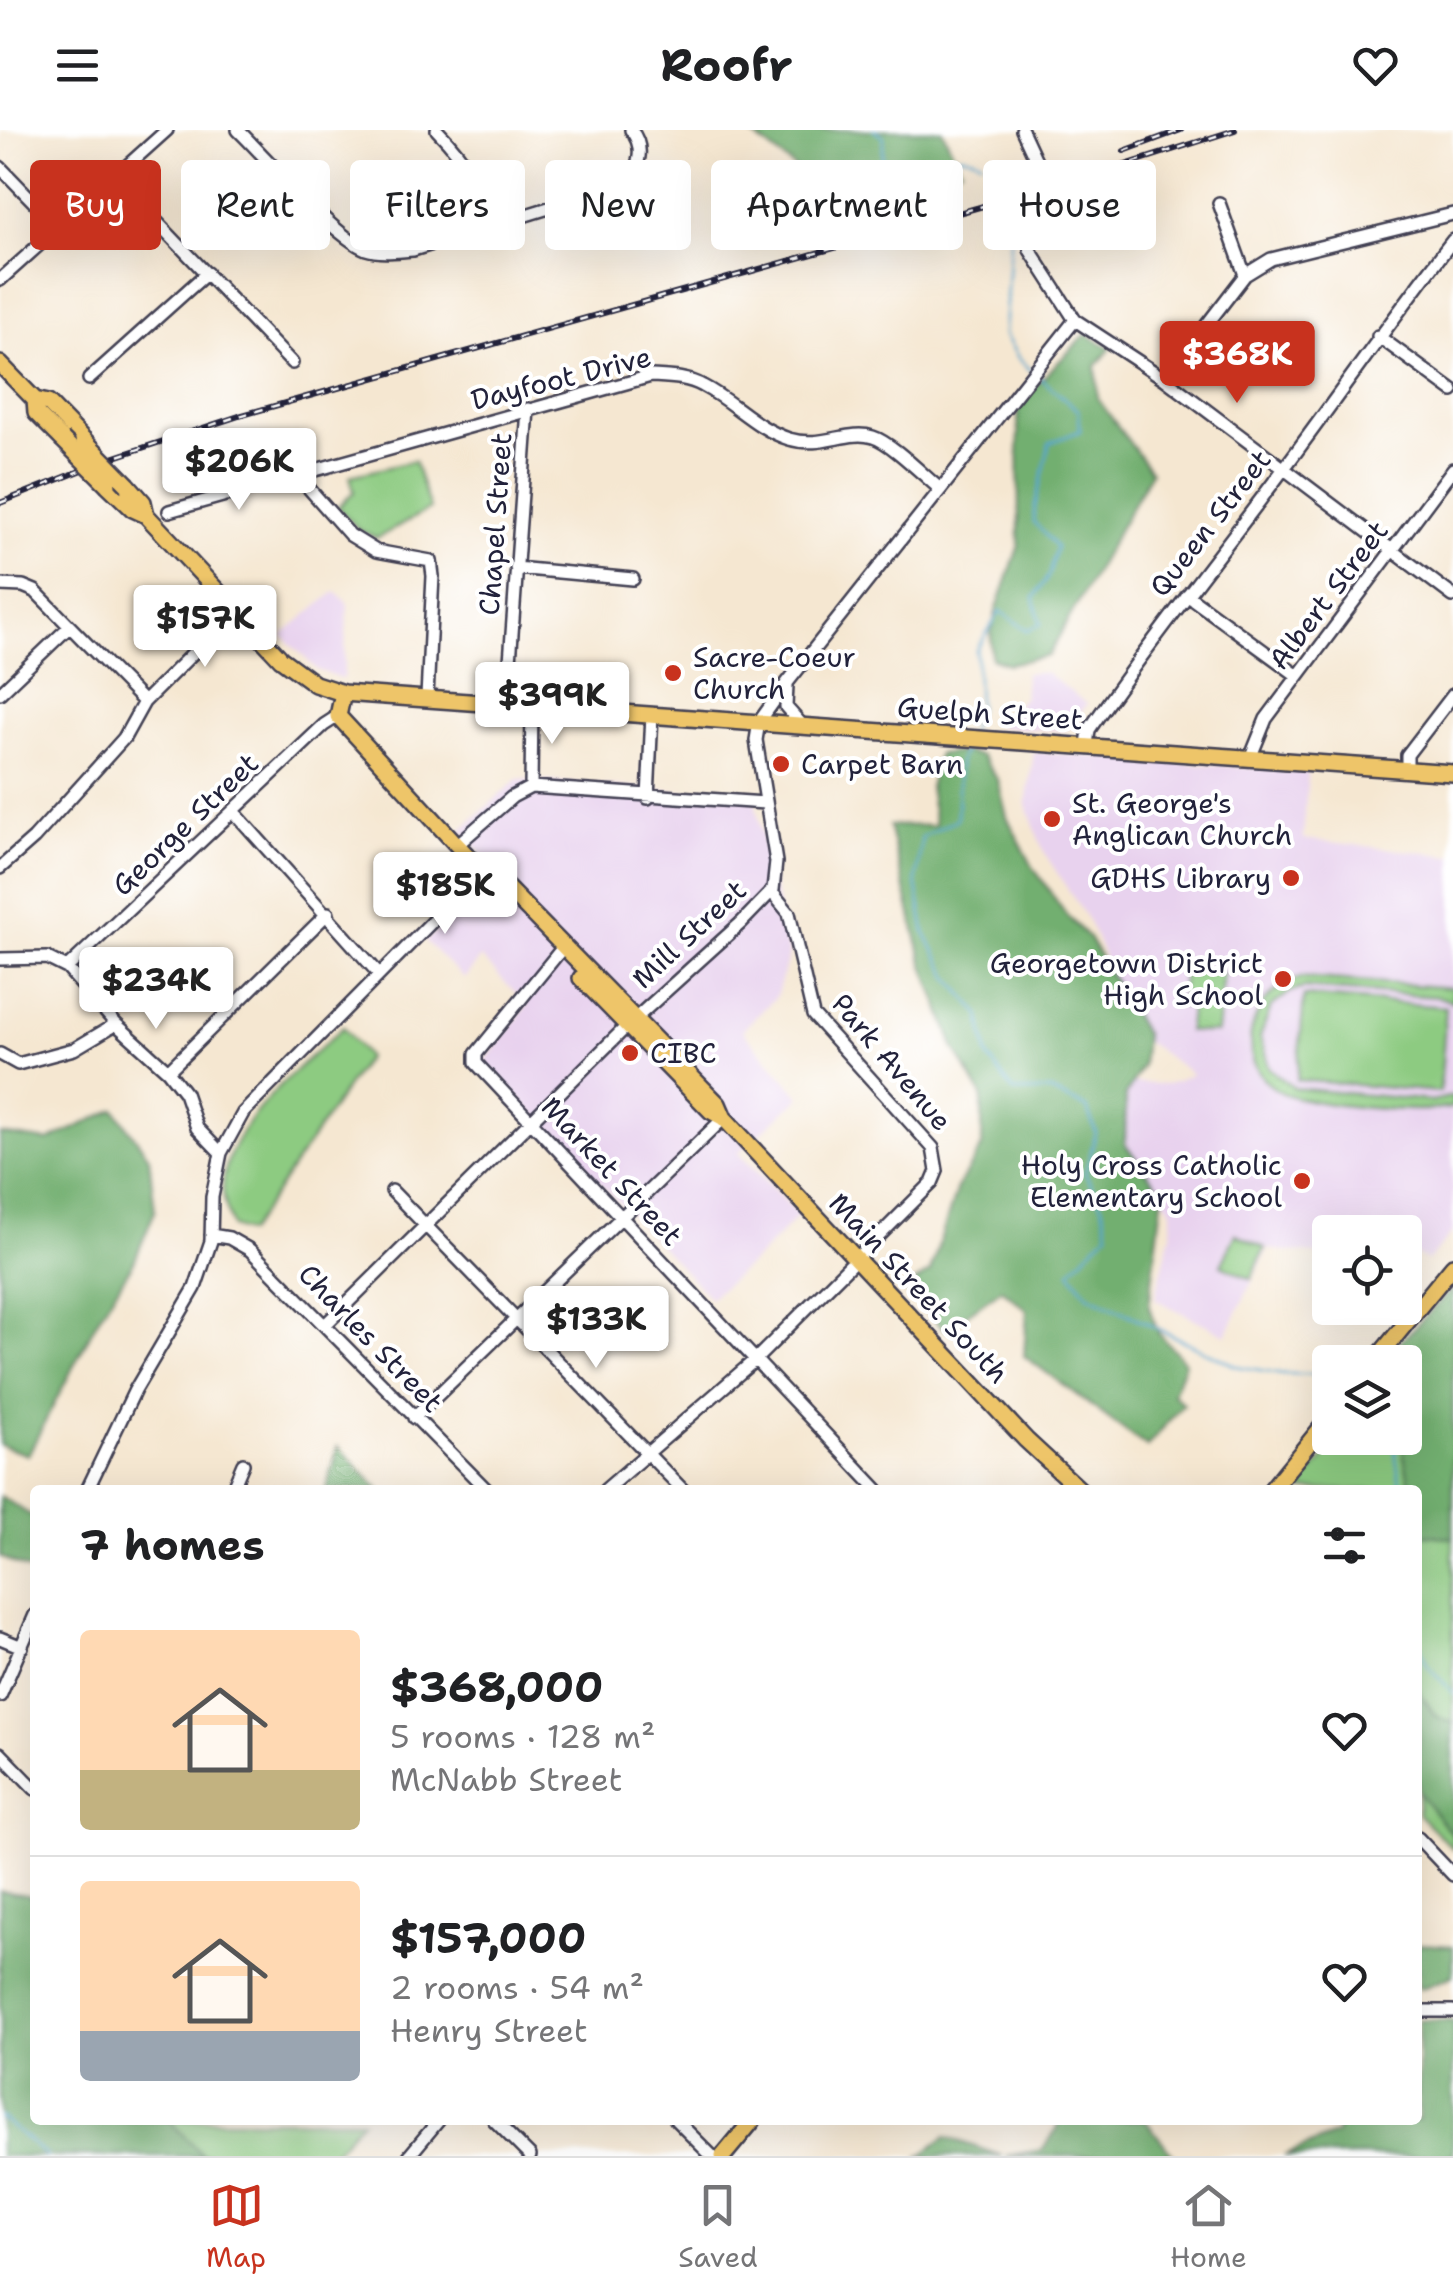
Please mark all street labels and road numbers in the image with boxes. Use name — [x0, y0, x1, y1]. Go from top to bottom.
street label: Dayfoot Drive — [467, 337, 655, 419]
street label: Chapel Street — [470, 431, 520, 617]
street label: Queen Street — [1141, 442, 1279, 604]
street label: Albert Street — [1260, 513, 1396, 677]
street label: Guelph Street — [896, 688, 1084, 738]
street label: George Street — [103, 744, 267, 904]
street label: Mill Street — [624, 871, 754, 997]
street label: Park Avenue — [823, 985, 961, 1139]
street label: Market Street — [533, 1088, 691, 1254]
street label: Main Street South — [821, 1184, 1017, 1392]
street label: Charles Street — [290, 1255, 452, 1421]

